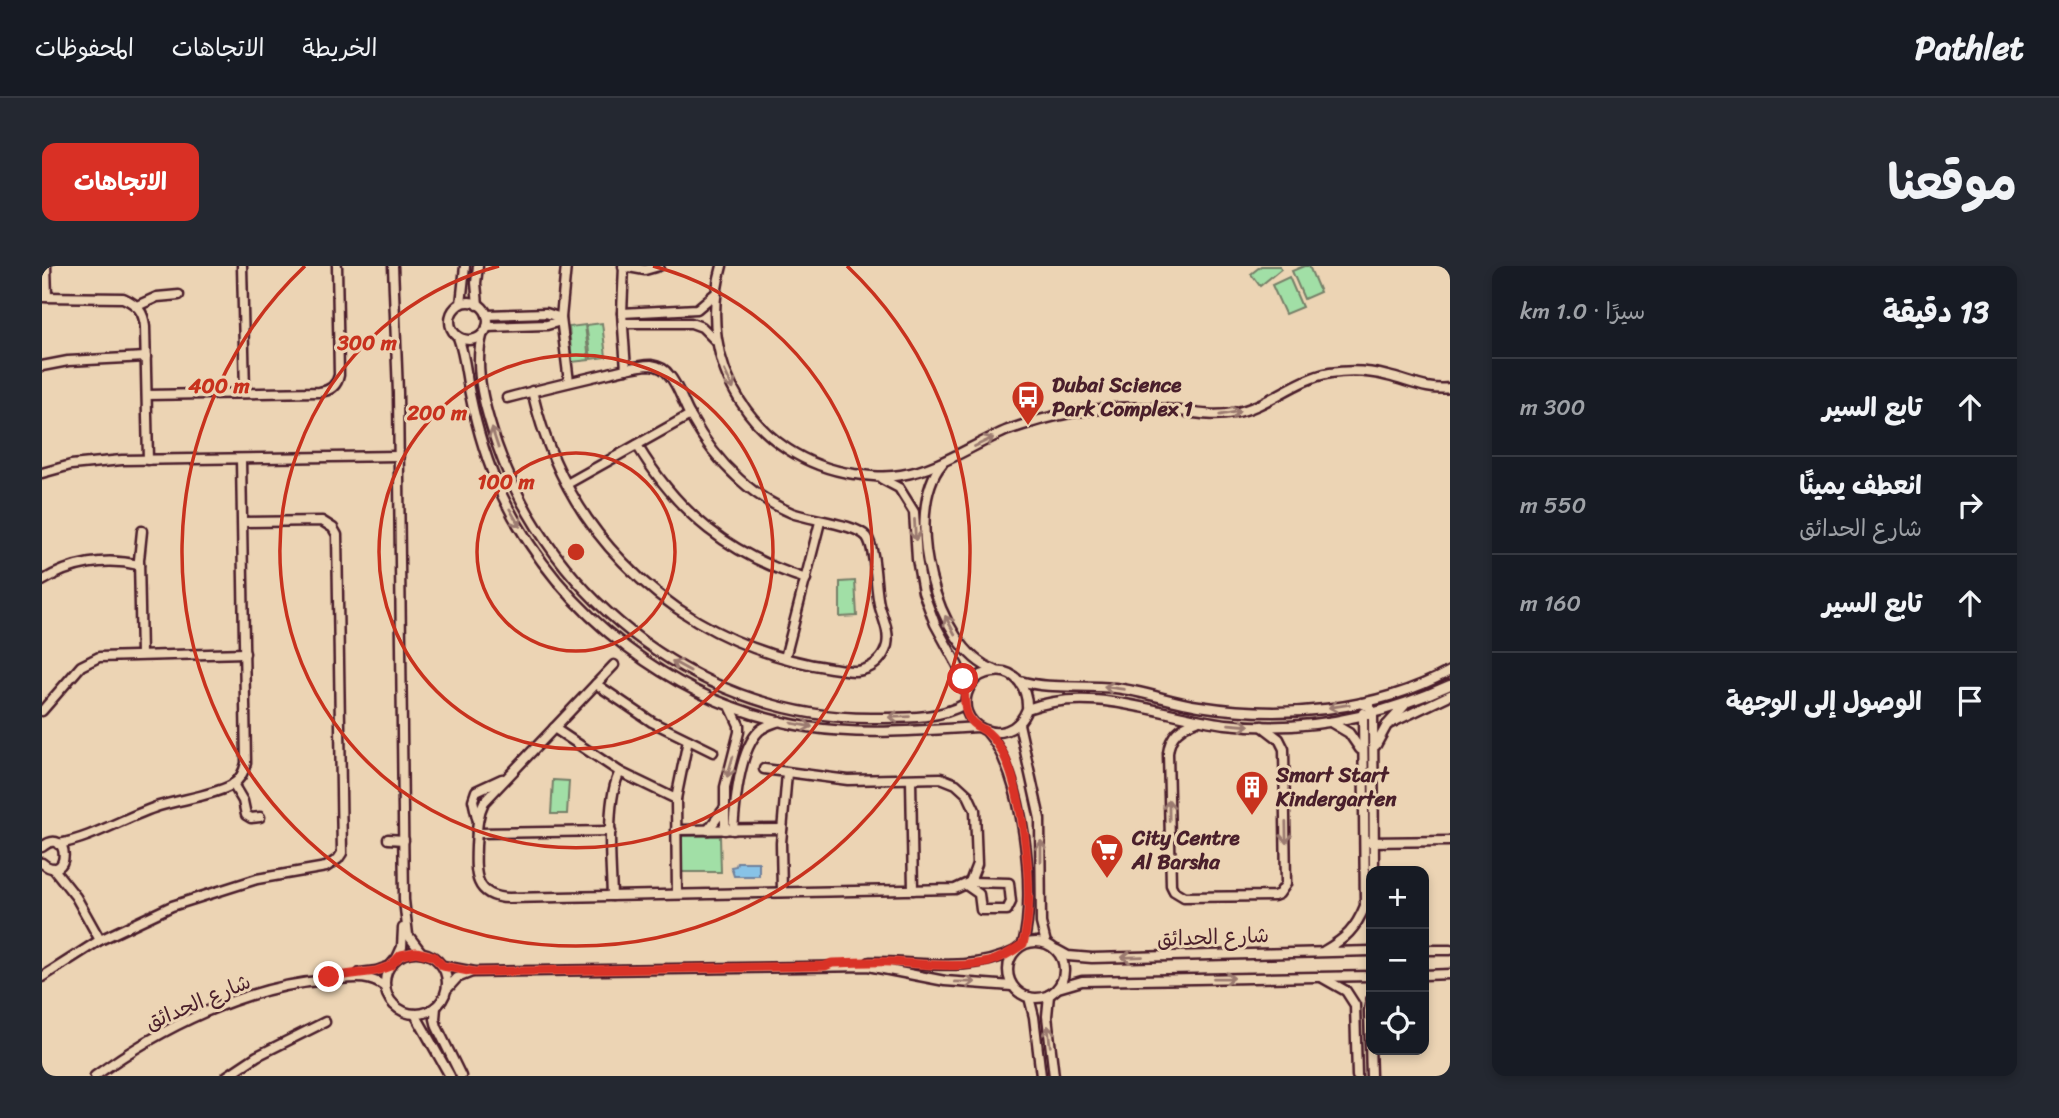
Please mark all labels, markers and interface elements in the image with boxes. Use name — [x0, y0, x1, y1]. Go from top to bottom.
text: Pathlet — [1915, 19, 2024, 77]
text: المحفوظات — [35, 27, 134, 69]
text: الاتجاهات — [172, 27, 265, 69]
text: الخريطة — [303, 27, 377, 69]
text: موقعنا — [1887, 139, 2017, 226]
button: الاتجاهات — [42, 143, 199, 221]
text: 13 دقيقة — [1883, 285, 1989, 339]
text: سيرًا · 1.0 km — [1520, 291, 1645, 332]
text: 300 m — [336, 324, 398, 362]
place label: Dubai Science Park Complex 1 — [1052, 366, 1193, 428]
text: 400 m — [187, 367, 250, 405]
one-way arrow — [723, 369, 736, 390]
bus stop icon: Dubai Science Park Complex 1 — [1009, 378, 1047, 427]
text: تابع السير — [1823, 384, 1922, 430]
text: 300 m — [1520, 387, 1585, 428]
icon: ahead — [1951, 388, 1989, 426]
text: 200 m — [406, 394, 468, 432]
one-way arrow — [1218, 406, 1241, 419]
one-way arrow — [488, 428, 500, 450]
one-way arrow — [973, 434, 994, 448]
text: انعطف يمينًا — [1799, 462, 1922, 508]
text: 100 m — [477, 463, 535, 501]
text: 550 m — [1520, 485, 1586, 526]
icon: right — [1951, 486, 1989, 524]
one-way arrow — [508, 507, 522, 527]
text: شارع الحدائق — [1799, 508, 1922, 549]
one-way arrow — [909, 518, 922, 541]
centre of rings — [564, 540, 588, 564]
text: تابع السير — [1823, 580, 1922, 626]
text: 160 m — [1520, 583, 1581, 624]
icon: ahead — [1951, 584, 1989, 622]
one-way arrow — [943, 615, 956, 636]
one-way arrow — [671, 659, 692, 672]
route start — [947, 663, 978, 694]
text: الوصول إلى الوجهة — [1726, 678, 1922, 724]
one-way arrow — [1103, 682, 1126, 695]
icon: arrive — [1951, 682, 1989, 720]
one-way arrow — [1328, 700, 1351, 713]
one-way arrow — [888, 711, 911, 724]
one-way arrow — [790, 719, 813, 732]
one-way arrow — [1227, 719, 1249, 732]
one-way arrow — [723, 755, 736, 777]
place label: Smart Start Kindergarten — [1275, 756, 1397, 818]
building icon: Smart Start Kindergarten — [1233, 768, 1271, 817]
one-way arrow — [1162, 799, 1176, 822]
place label: City Centre Al Barsha — [1131, 819, 1241, 881]
one-way arrow — [1279, 822, 1292, 845]
supermarket icon: City Centre Al Barsha — [1088, 831, 1126, 880]
one-way arrow — [1034, 840, 1048, 863]
map controls — [1366, 866, 1429, 1055]
button: + — [1366, 866, 1429, 929]
street label: شارع الحدائق — [1156, 916, 1270, 958]
button: − — [1366, 929, 1429, 992]
one-way arrow — [1120, 950, 1143, 964]
route end — [313, 961, 344, 992]
street label: شارع الحدائق — [139, 963, 257, 1041]
one-way arrow — [1212, 972, 1235, 985]
one-way arrow — [953, 975, 976, 989]
button: locate — [1366, 992, 1429, 1055]
one-way arrow — [1043, 1025, 1056, 1047]

